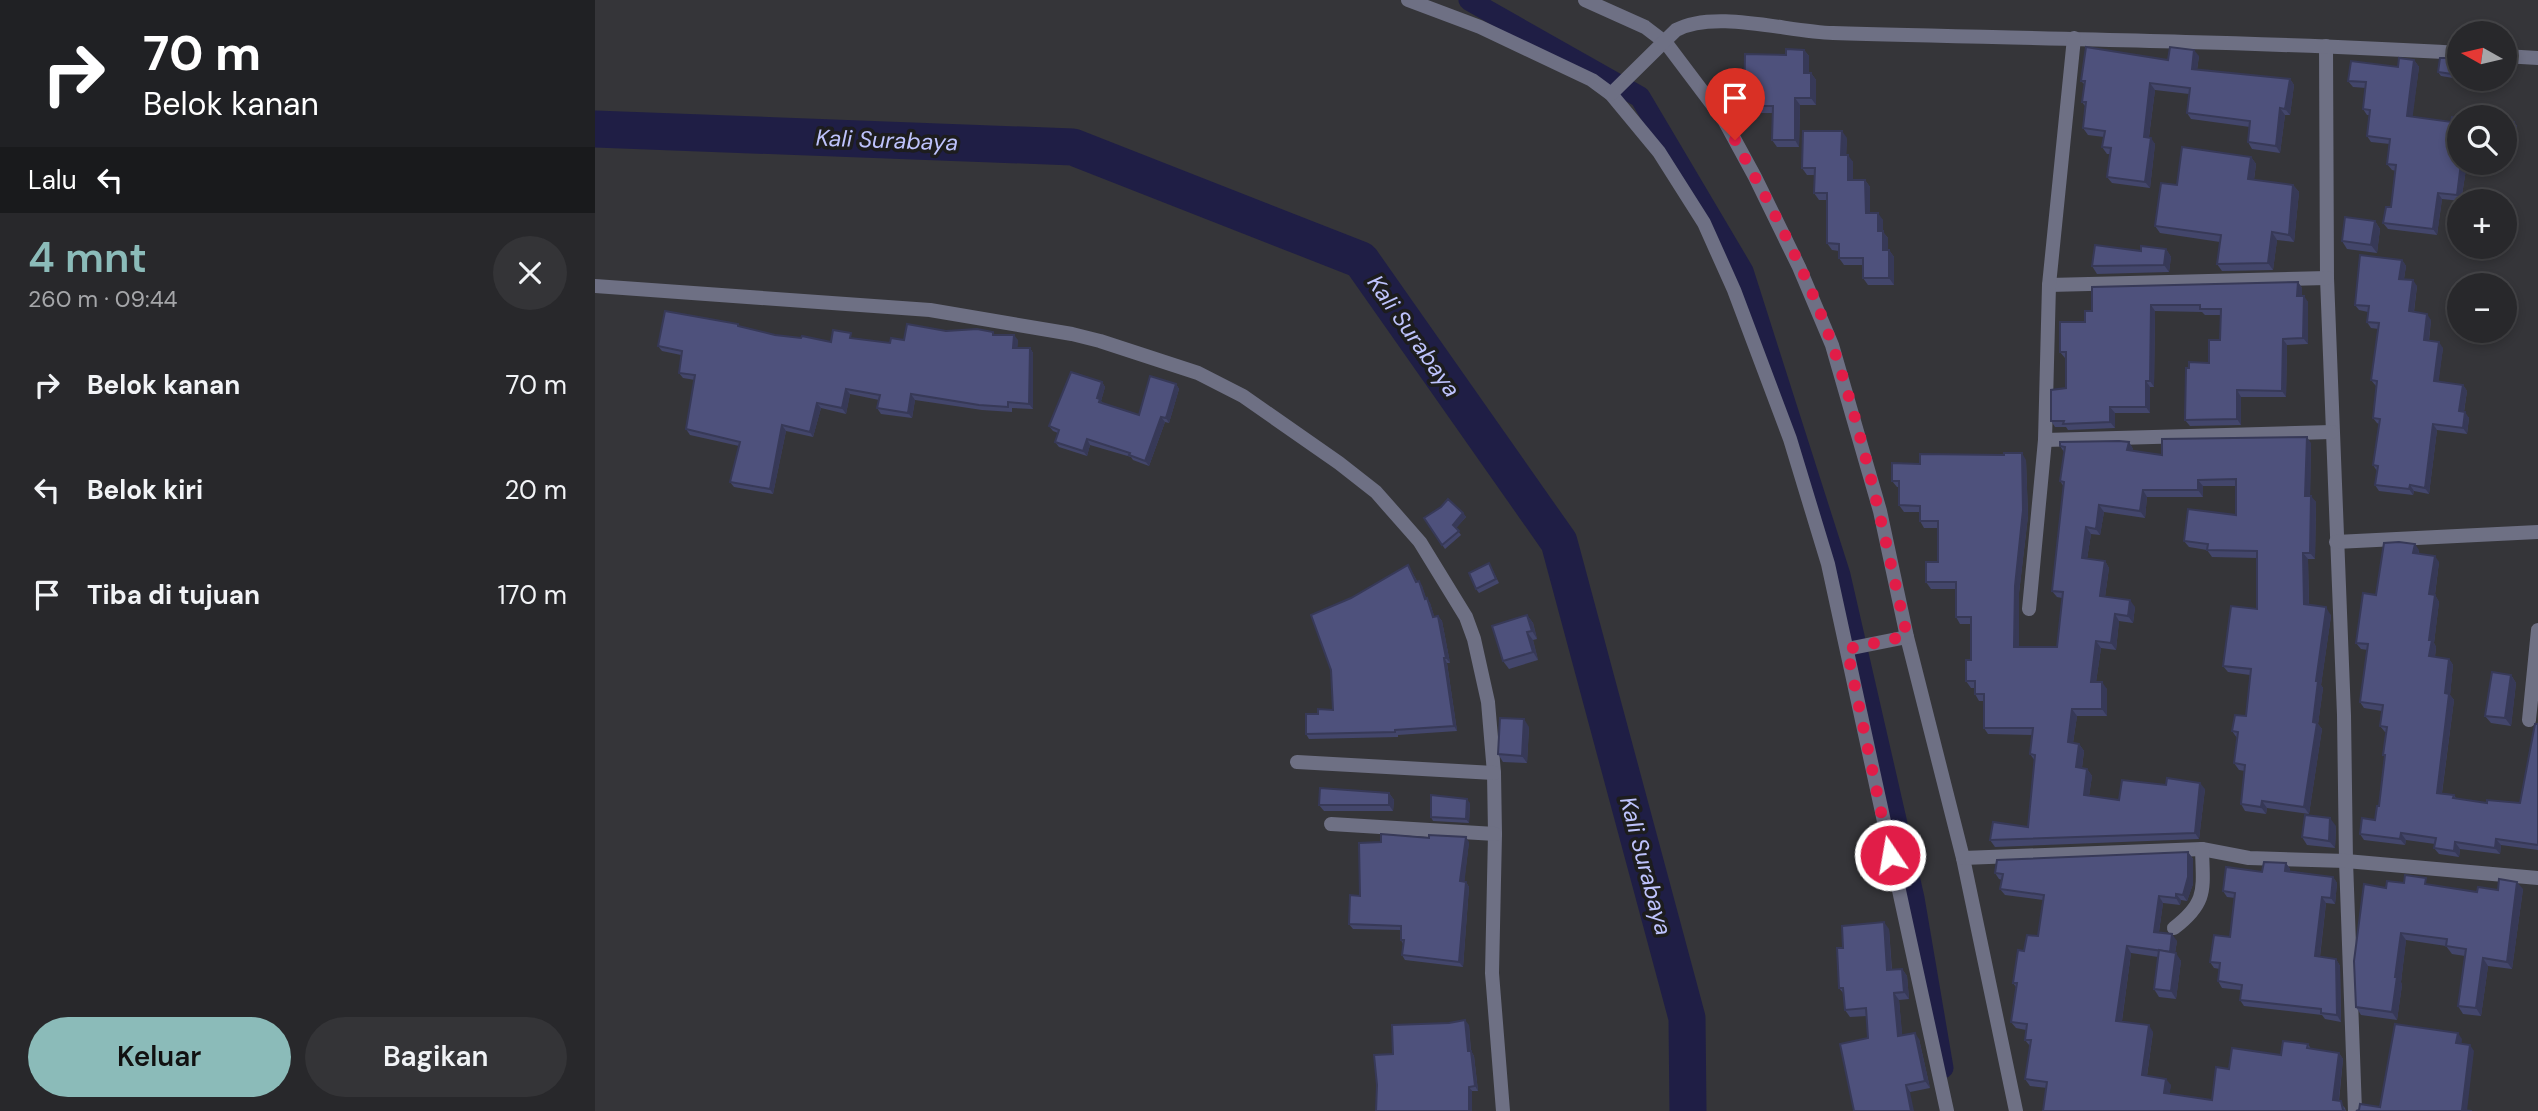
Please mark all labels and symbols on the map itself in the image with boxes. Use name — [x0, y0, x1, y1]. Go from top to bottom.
north arrow — [2447, 21, 2517, 91]
pin — [1705, 68, 1765, 140]
water label: Kali Surabaya — [815, 123, 959, 157]
water label: Kali Surabaya — [1361, 269, 1467, 403]
water label: Kali Surabaya — [1613, 793, 1679, 939]
position arrow — [1853, 818, 1927, 892]

